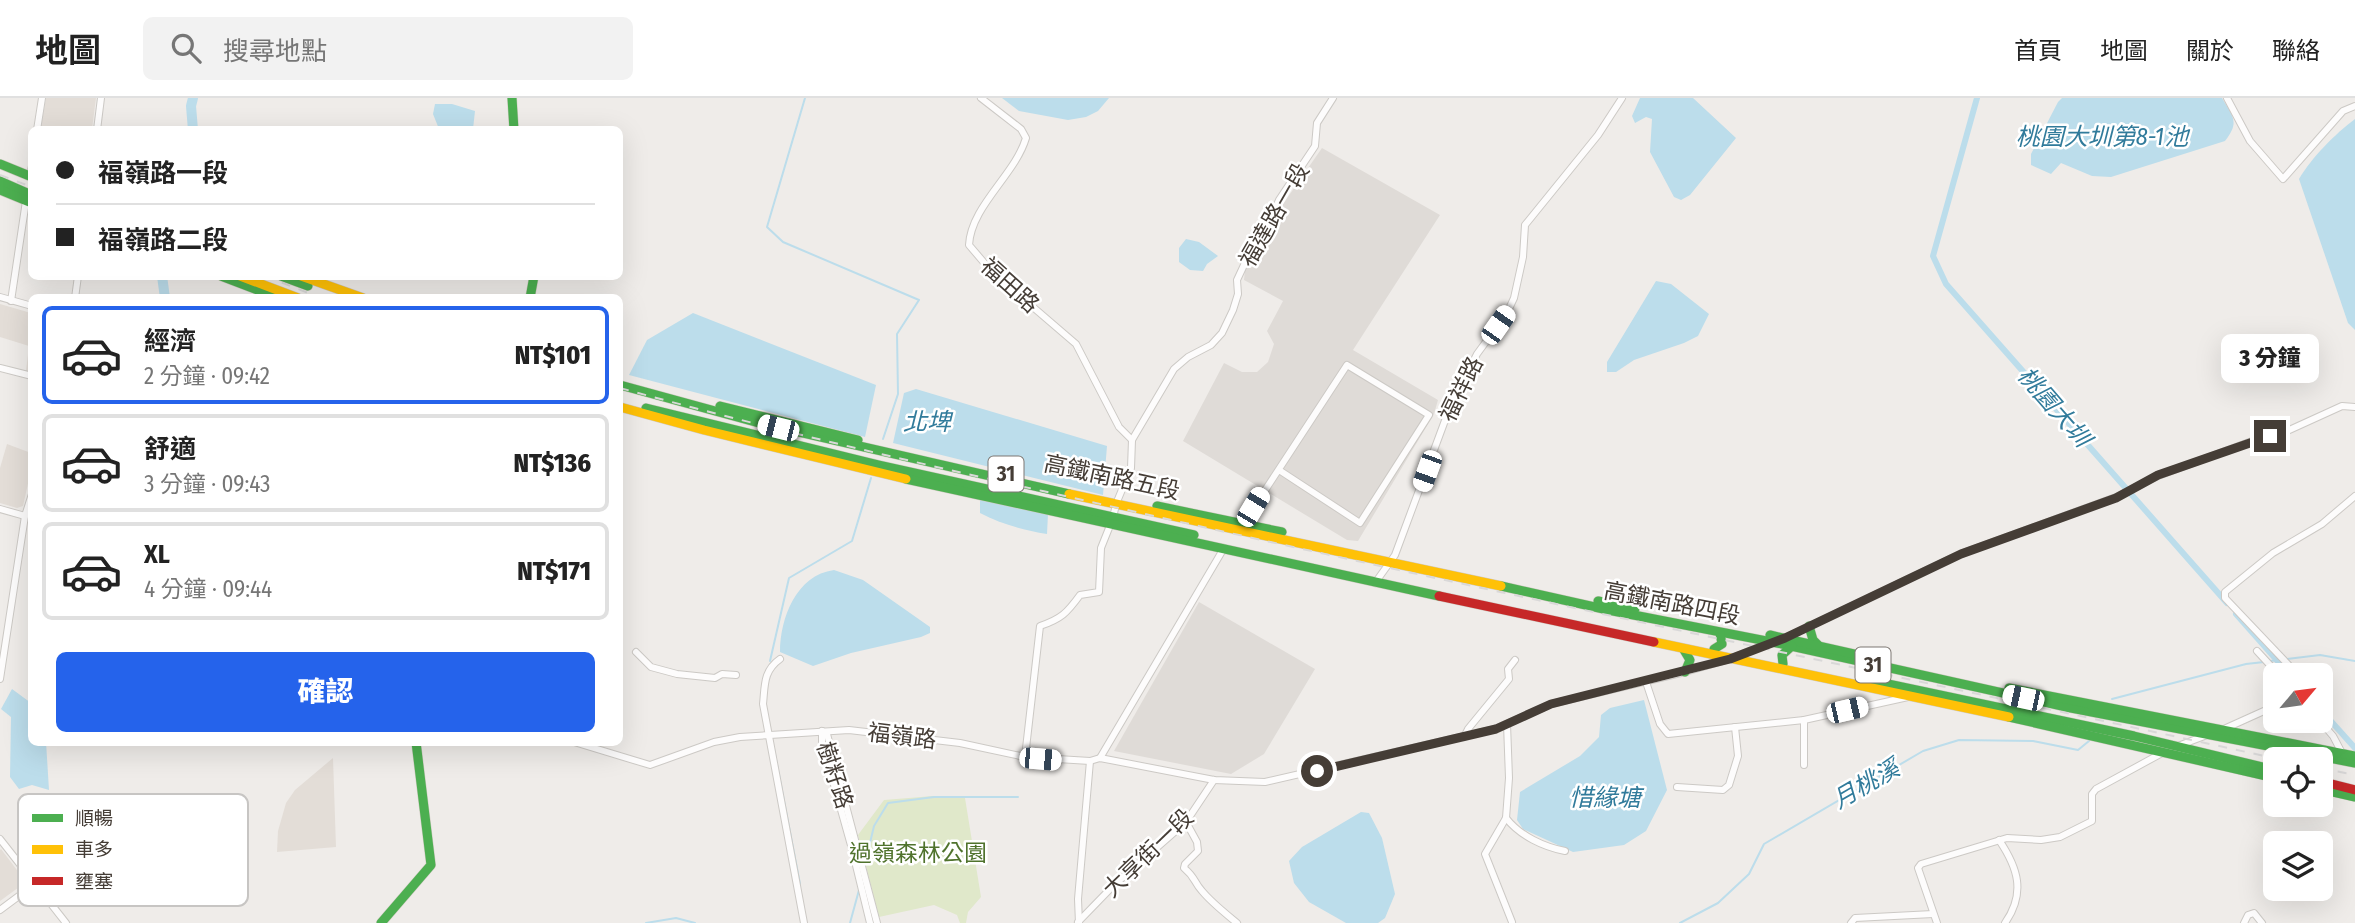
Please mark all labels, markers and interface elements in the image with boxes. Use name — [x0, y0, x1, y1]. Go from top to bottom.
search box — [143, 17, 633, 80]
icon: search — [167, 29, 205, 67]
text: 地圖 — [35, 31, 101, 71]
text: 搜尋地點 — [223, 36, 327, 67]
text: 首頁 — [2014, 37, 2062, 65]
text: 地圖 — [2100, 37, 2148, 65]
text: 關於 — [2186, 37, 2234, 65]
text: 聯絡 — [2272, 37, 2320, 65]
water label: 桃園大圳第8-1池 — [2016, 123, 2191, 151]
text: 福嶺路一段 — [98, 158, 228, 189]
street label: 福達路一段 — [1233, 158, 1315, 272]
text: 福嶺路二段 — [98, 225, 228, 256]
street label: 福田路 — [975, 252, 1045, 318]
car — [1478, 302, 1519, 348]
icon: car — [60, 324, 123, 387]
text: 經濟 — [144, 326, 196, 357]
callout: 3 分鐘 — [2221, 334, 2319, 384]
text: NT$101 — [515, 340, 591, 371]
text: 3 分鐘 — [2239, 344, 2301, 372]
street label: 福祥路 — [1433, 352, 1489, 426]
text: 2 分鐘 · 09:42 — [144, 362, 270, 390]
water label: 桃園大圳 — [2012, 362, 2098, 455]
water label: 北埤 — [903, 408, 954, 436]
car — [756, 413, 801, 443]
route end — [2254, 420, 2286, 452]
icon: car — [60, 432, 123, 495]
text: 舒適 — [144, 434, 196, 465]
text: NT$136 — [513, 448, 591, 479]
car — [1410, 448, 1445, 494]
street label: 高鐵南路五段 — [1042, 449, 1182, 505]
road number: 31 — [988, 456, 1024, 492]
text: 3 分鐘 · 09:43 — [144, 470, 270, 498]
car — [1234, 484, 1273, 530]
text: XL — [144, 539, 170, 570]
icon: car — [60, 540, 123, 603]
text: NT$171 — [517, 556, 591, 587]
text: 4 分鐘 · 09:44 — [144, 575, 272, 603]
street label: 高鐵南路四段 — [1602, 576, 1742, 630]
road number: 31 — [1856, 648, 1890, 682]
button: 確認 — [56, 652, 595, 732]
north arrow — [2263, 663, 2333, 733]
map controls — [2263, 663, 2333, 901]
car — [2001, 683, 2046, 713]
car — [1825, 695, 1870, 725]
street label: 福嶺路 — [866, 718, 938, 754]
street label: 樹籽路 — [811, 738, 859, 812]
car — [1019, 747, 1062, 771]
button: locate — [2263, 747, 2333, 817]
water label: 月桃溪 — [1828, 752, 1907, 814]
route start — [1301, 755, 1333, 787]
water label: 惜緣塘 — [1569, 784, 1645, 812]
legend — [18, 794, 248, 906]
street label: 大享街一段 — [1097, 803, 1199, 903]
text: 順暢 — [75, 807, 113, 830]
button: layers — [2263, 831, 2333, 901]
text: 車多 — [75, 838, 113, 861]
park label: 過嶺森林公園 — [849, 839, 987, 867]
text: 壅塞 — [75, 870, 113, 893]

